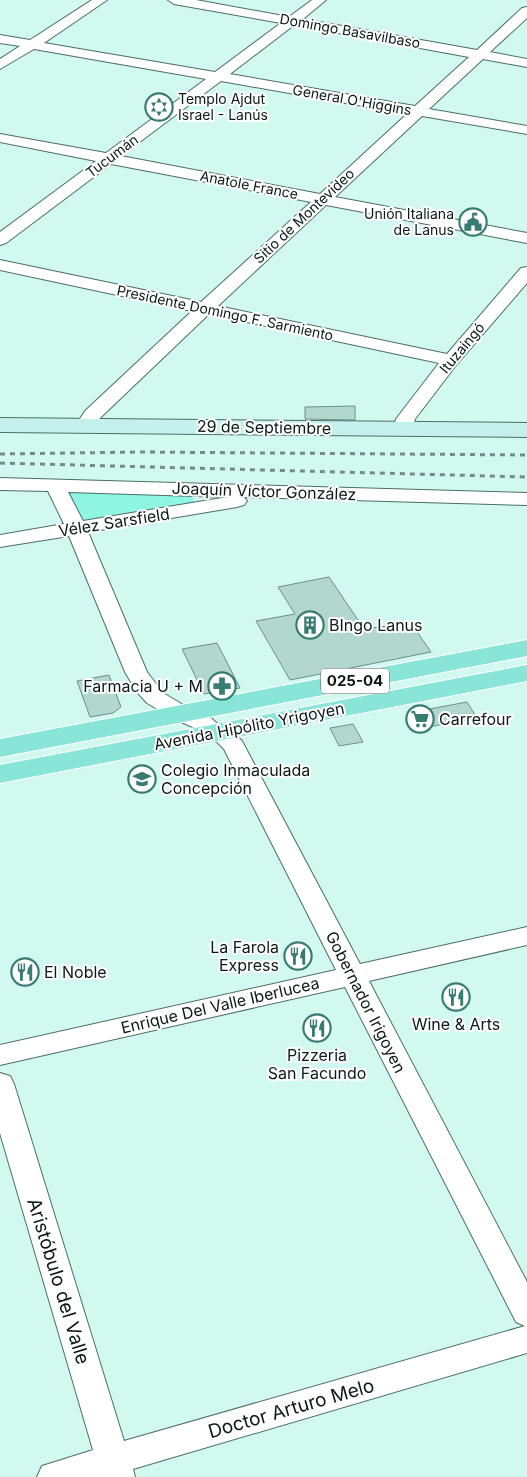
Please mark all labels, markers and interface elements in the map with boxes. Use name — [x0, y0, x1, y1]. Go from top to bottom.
street label: Domingo Basavilbaso — [278, 10, 422, 51]
street label: General O'Higgins — [291, 81, 413, 118]
place label: Templo Ajdut Israel - Lanús — [178, 90, 268, 123]
synagogue icon: Templo Ajdut Israel - Lanús — [144, 92, 174, 122]
street label: Tucumán — [82, 130, 141, 181]
street label: Sitio de Montevideo — [250, 165, 358, 267]
street label: Anatole France — [199, 167, 300, 202]
place label: Unión Italiana de Lanus — [364, 205, 454, 238]
public building icon: Unión Italiana de Lanus — [458, 207, 488, 237]
street label: Presidente Domingo F. Sarmiento — [115, 281, 335, 344]
street label: Ituzaingó — [435, 319, 488, 377]
street label: 29 de Septiembre — [197, 416, 331, 438]
street label: Joaquín Víctor González — [171, 478, 357, 504]
street label: Vélez Sarsfield — [57, 503, 171, 541]
building icon: BIngo Lanus — [295, 610, 325, 640]
place label: BIngo Lanus — [329, 615, 423, 635]
road number: 025-04 — [321, 668, 389, 694]
pharmacy icon: Farmacia U + M — [207, 671, 237, 701]
place label: Farmacia U + M — [83, 676, 203, 696]
street label: Avenida Hipólito Yrigoyen — [152, 698, 346, 754]
supermarket icon: Carrefour — [405, 704, 435, 734]
place label: Carrefour — [439, 709, 512, 729]
place label: Colegio Inmaculada Concepción — [161, 760, 310, 798]
school or university icon: Colegio Inmaculada Concepción — [127, 764, 157, 794]
street label: Gobernador Irigoyen — [322, 928, 410, 1076]
place label: La Farola Express — [210, 937, 279, 975]
restaurant icon: La Farola Express — [283, 941, 313, 971]
restaurant icon: El Noble — [10, 957, 40, 987]
place label: El Noble — [44, 962, 107, 982]
street label: Enrique Del Valle Iberlucea — [119, 972, 321, 1038]
restaurant icon: Wine & Arts — [441, 982, 471, 1012]
restaurant icon: Pizzeria San Facundo — [302, 1013, 332, 1043]
place label: Wine & Arts — [412, 1014, 500, 1034]
place label: Pizzeria San Facundo — [268, 1045, 366, 1083]
street label: Aristóbulo del Valle — [22, 1195, 95, 1367]
street label: Doctor Arturo Melo — [205, 1374, 377, 1443]

